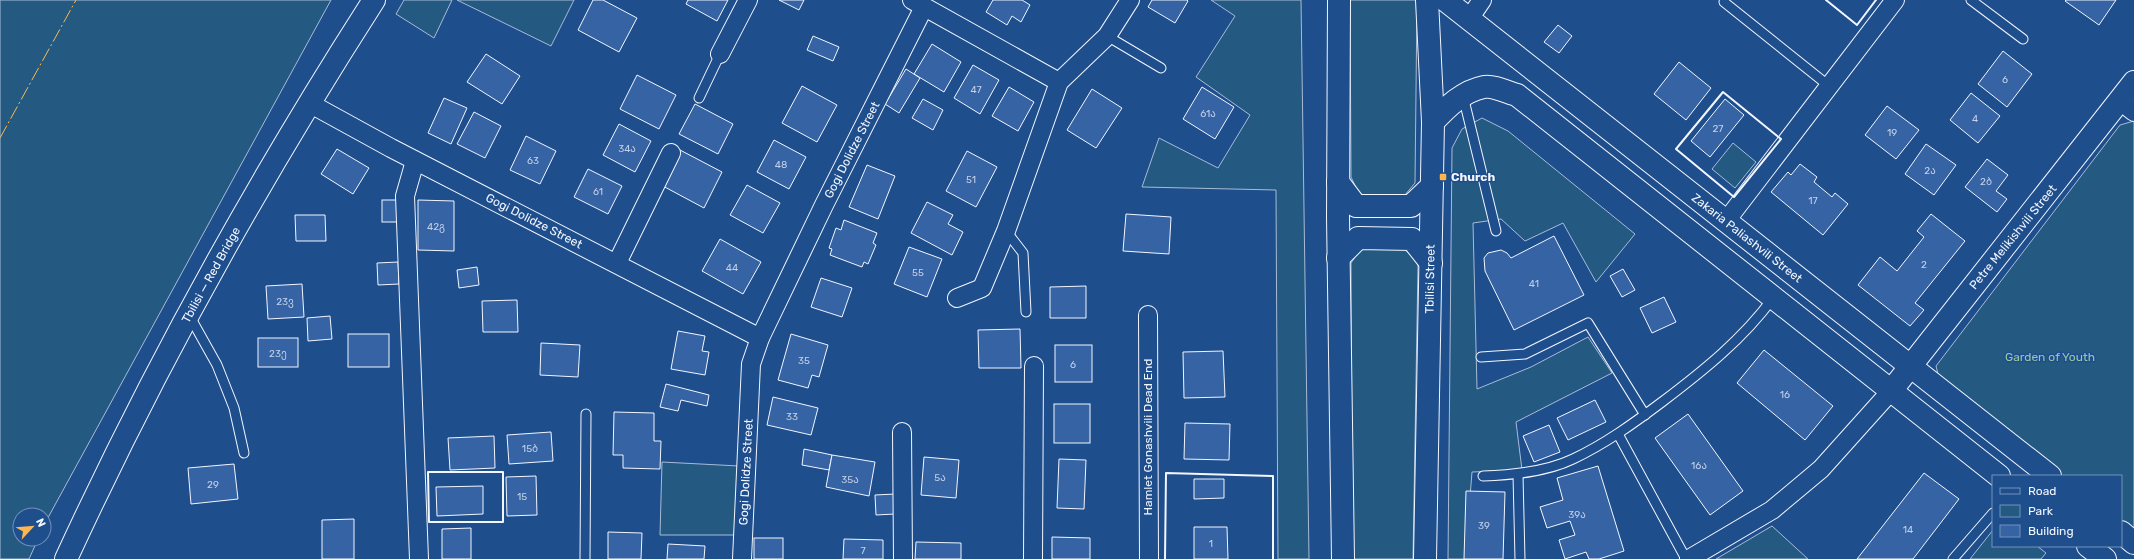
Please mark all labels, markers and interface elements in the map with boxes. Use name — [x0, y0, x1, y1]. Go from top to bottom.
house number: 6 — [2002, 74, 2008, 86]
house number: 47 — [970, 84, 982, 96]
street label: Gogi Dolidze Street — [822, 99, 883, 201]
house number: 61ა — [1200, 108, 1216, 120]
house number: 4 — [1972, 113, 1978, 125]
house number: 27 — [1713, 123, 1724, 135]
house number: 19 — [1887, 127, 1897, 139]
house number: 34ა — [618, 143, 636, 155]
house number: 63 — [527, 155, 539, 167]
house number: 48 — [775, 159, 787, 171]
house number: 2ა — [1924, 165, 1936, 177]
place label: Church — [1451, 170, 1495, 184]
marker: Church — [1438, 172, 1448, 182]
house number: 51 — [966, 174, 976, 186]
house number: 2ბ — [1980, 176, 1992, 188]
street label: Petre Melikishvili Street — [1966, 182, 2060, 292]
house number: 61 — [593, 186, 603, 198]
street label: Zakaria Paliashvili Street — [1689, 190, 1805, 286]
street label: Gogi Dolidze Street — [483, 191, 585, 252]
house number: 17 — [1808, 195, 1818, 207]
house number: 42გ — [427, 221, 445, 233]
street label: Tbilisi — Red Bridge — [179, 224, 243, 326]
street label: Tbilisi Street — [1422, 244, 1438, 314]
house number: 2 — [1921, 259, 1927, 271]
house number: 44 — [726, 262, 738, 274]
house number: 55 — [912, 267, 924, 279]
house number: 41 — [1529, 278, 1539, 290]
house number: 23ვ — [276, 296, 294, 308]
house number: 23ე — [269, 348, 287, 360]
park label: Garden of Youth — [2005, 350, 2095, 364]
house number: 35 — [798, 355, 810, 367]
house number: 6 — [1070, 359, 1076, 371]
street label: Hamlet Gonashvili Dead End — [1141, 359, 1155, 516]
house number: 16 — [1780, 389, 1790, 401]
house number: 33 — [786, 411, 798, 423]
street label: Gogi Dolidze Street — [736, 418, 756, 526]
house number: 15ბ — [522, 443, 538, 455]
house number: 16ა — [1691, 460, 1707, 472]
house number: 5ა — [934, 472, 946, 484]
house number: 35ა — [841, 474, 859, 486]
legend — [1992, 475, 2122, 547]
house number: 29 — [207, 479, 219, 491]
text: Road — [2028, 484, 2056, 498]
house number: 15 — [517, 491, 527, 503]
text: Park — [2028, 504, 2054, 518]
north arrow — [12, 507, 52, 547]
house number: 39ა — [1568, 509, 1586, 521]
text: N — [33, 516, 48, 529]
house number: 39 — [1478, 520, 1490, 532]
house number: 14 — [1903, 524, 1913, 536]
text: Building — [2028, 524, 2074, 538]
house number: 1 — [1209, 538, 1213, 550]
house number: 7 — [860, 545, 866, 557]

